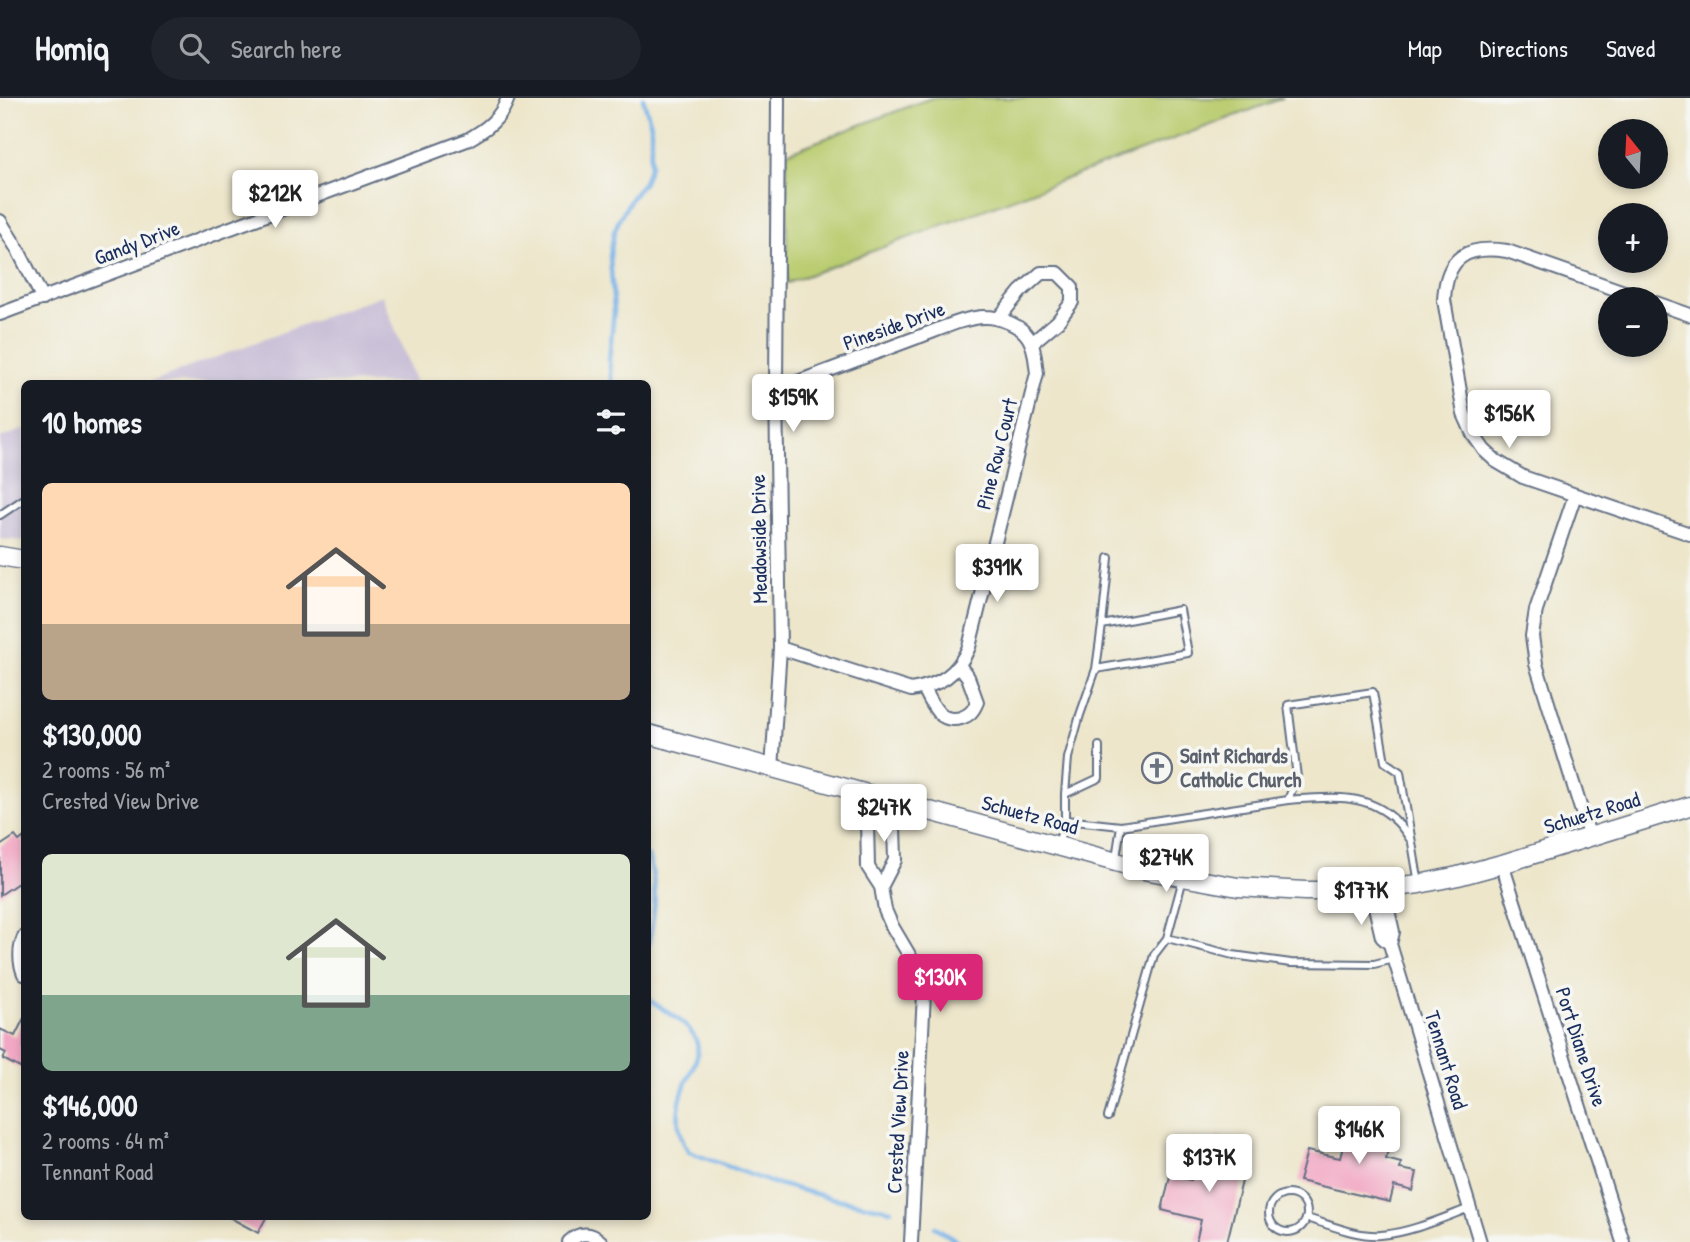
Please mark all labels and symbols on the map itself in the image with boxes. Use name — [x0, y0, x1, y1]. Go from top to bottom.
north arrow — [1598, 119, 1668, 189]
pin: $212K — [226, 170, 324, 230]
street label: Gandy Drive — [90, 213, 184, 272]
street label: Pineside Drive — [839, 294, 949, 357]
pin: $159K — [744, 374, 842, 434]
pin: $156K — [1460, 390, 1558, 450]
street label: Pine Row Court — [969, 394, 1025, 513]
street label: Meadowside Drive — [743, 474, 774, 604]
pin: $391K — [948, 545, 1046, 604]
place label: Saint Richards Catholic Church — [1180, 741, 1301, 794]
church icon: Saint Richards Catholic Church — [1140, 751, 1174, 785]
pin: $247K — [835, 784, 933, 844]
street label: Schuetz Road — [1540, 784, 1643, 841]
street label: Schuetz Road — [979, 788, 1082, 841]
pin: $274K — [1117, 834, 1215, 894]
pin: $177K — [1312, 868, 1410, 927]
pin: $130K — [891, 954, 989, 1014]
street label: Port Diane Drive — [1549, 983, 1614, 1110]
street label: Tennant Road — [1418, 1007, 1475, 1113]
street label: Crested View Drive — [879, 1050, 916, 1194]
pin: $146K — [1310, 1107, 1408, 1166]
pin: $137K — [1160, 1134, 1258, 1194]

